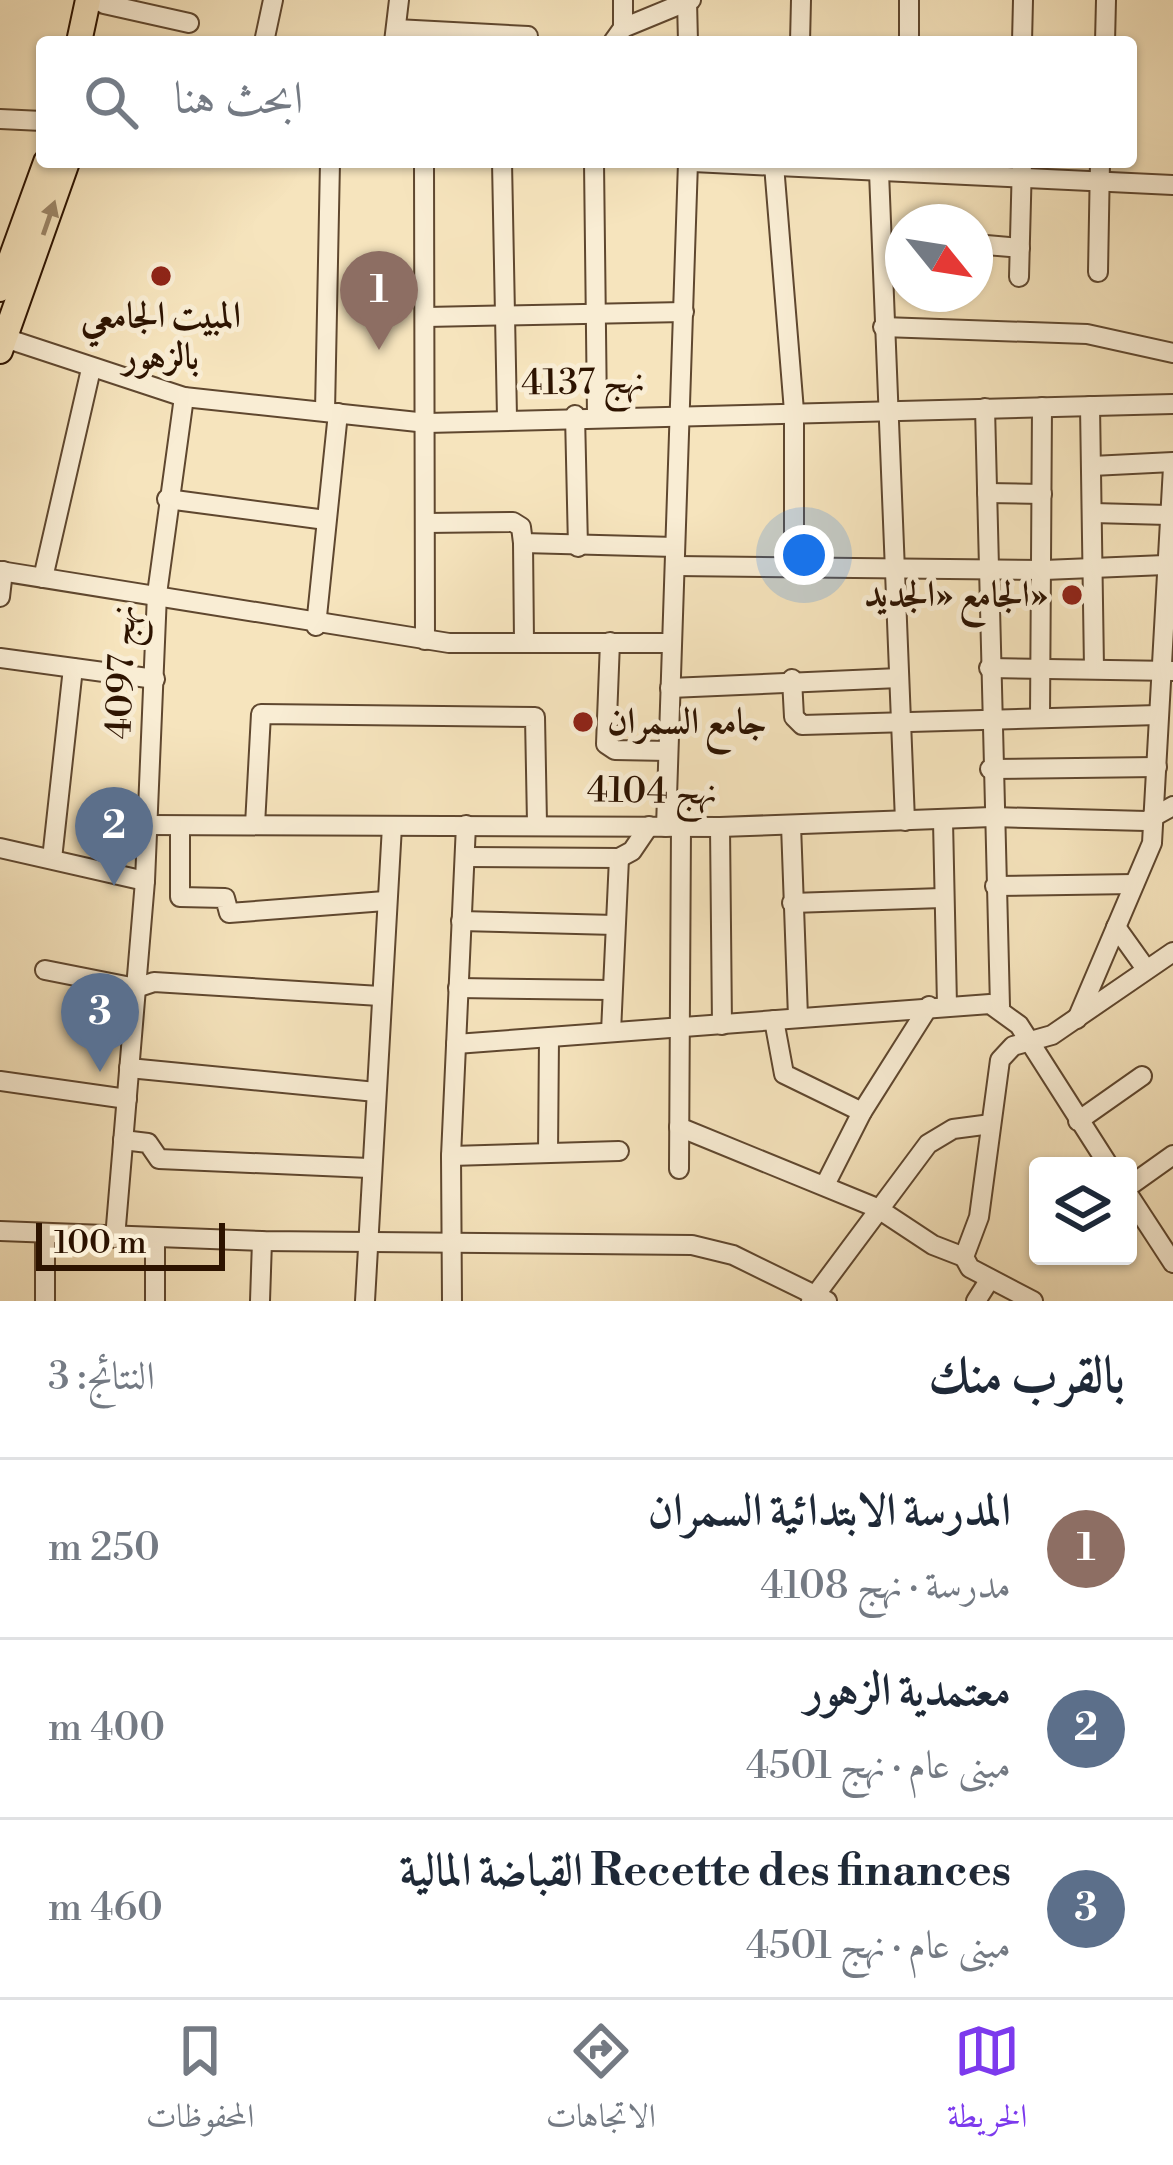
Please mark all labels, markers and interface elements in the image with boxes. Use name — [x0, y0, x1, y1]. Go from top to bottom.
search box — [36, 36, 1137, 168]
icon: search — [78, 69, 144, 135]
text: ابحث هنا — [174, 71, 303, 128]
one-way arrow — [41, 199, 59, 235]
north arrow — [885, 204, 993, 312]
pin: 1 — [340, 251, 418, 350]
marker: المبيت الجامعي بالزهور — [148, 263, 174, 289]
place label: المبيت الجامعي بالزهور — [81, 294, 241, 380]
street label: نهج 4137 — [521, 359, 645, 415]
your location — [774, 525, 834, 585]
place label: الجامع «الجديد» — [864, 573, 1048, 628]
marker: الجامع «الجديد» — [1059, 582, 1085, 608]
street label: نهج 4097 — [97, 604, 155, 740]
place label: جامع السمران — [607, 700, 767, 755]
marker: جامع السمران — [570, 709, 596, 735]
street label: نهج 4104 — [586, 768, 718, 824]
pin: 2 — [75, 787, 153, 886]
pin: 3 — [61, 973, 139, 1072]
map controls — [1029, 1157, 1137, 1265]
button: layers — [1029, 1157, 1137, 1265]
scale bar — [36, 1217, 225, 1270]
text: 100 m — [54, 1223, 147, 1264]
text: بالقرب منك — [928, 1345, 1125, 1409]
text: النتائج: 3 — [48, 1353, 155, 1402]
text: المدرسة الابتدائية السمران — [648, 1483, 1011, 1540]
text: 250 m — [48, 1524, 160, 1573]
text: 1 — [1077, 1524, 1095, 1573]
text: مدرسة · نهج 4108 — [760, 1562, 1011, 1611]
text: معتمدية الزهور — [805, 1663, 1011, 1720]
text: 400 m — [48, 1704, 165, 1753]
text: 2 — [1074, 1704, 1098, 1753]
text: مبنى عام · نهج 4501 — [746, 1742, 1011, 1791]
text: Recette des finances القباضة المالية — [400, 1843, 1011, 1900]
text: 460 m — [48, 1884, 163, 1933]
text: 3 — [1074, 1884, 1098, 1933]
text: مبنى عام · نهج 4501 — [746, 1922, 1011, 1971]
tab: المحفوظات — [146, 2018, 254, 2148]
tab: الاتجاهات — [546, 2018, 656, 2148]
tab: الخريطة — [947, 2018, 1027, 2148]

